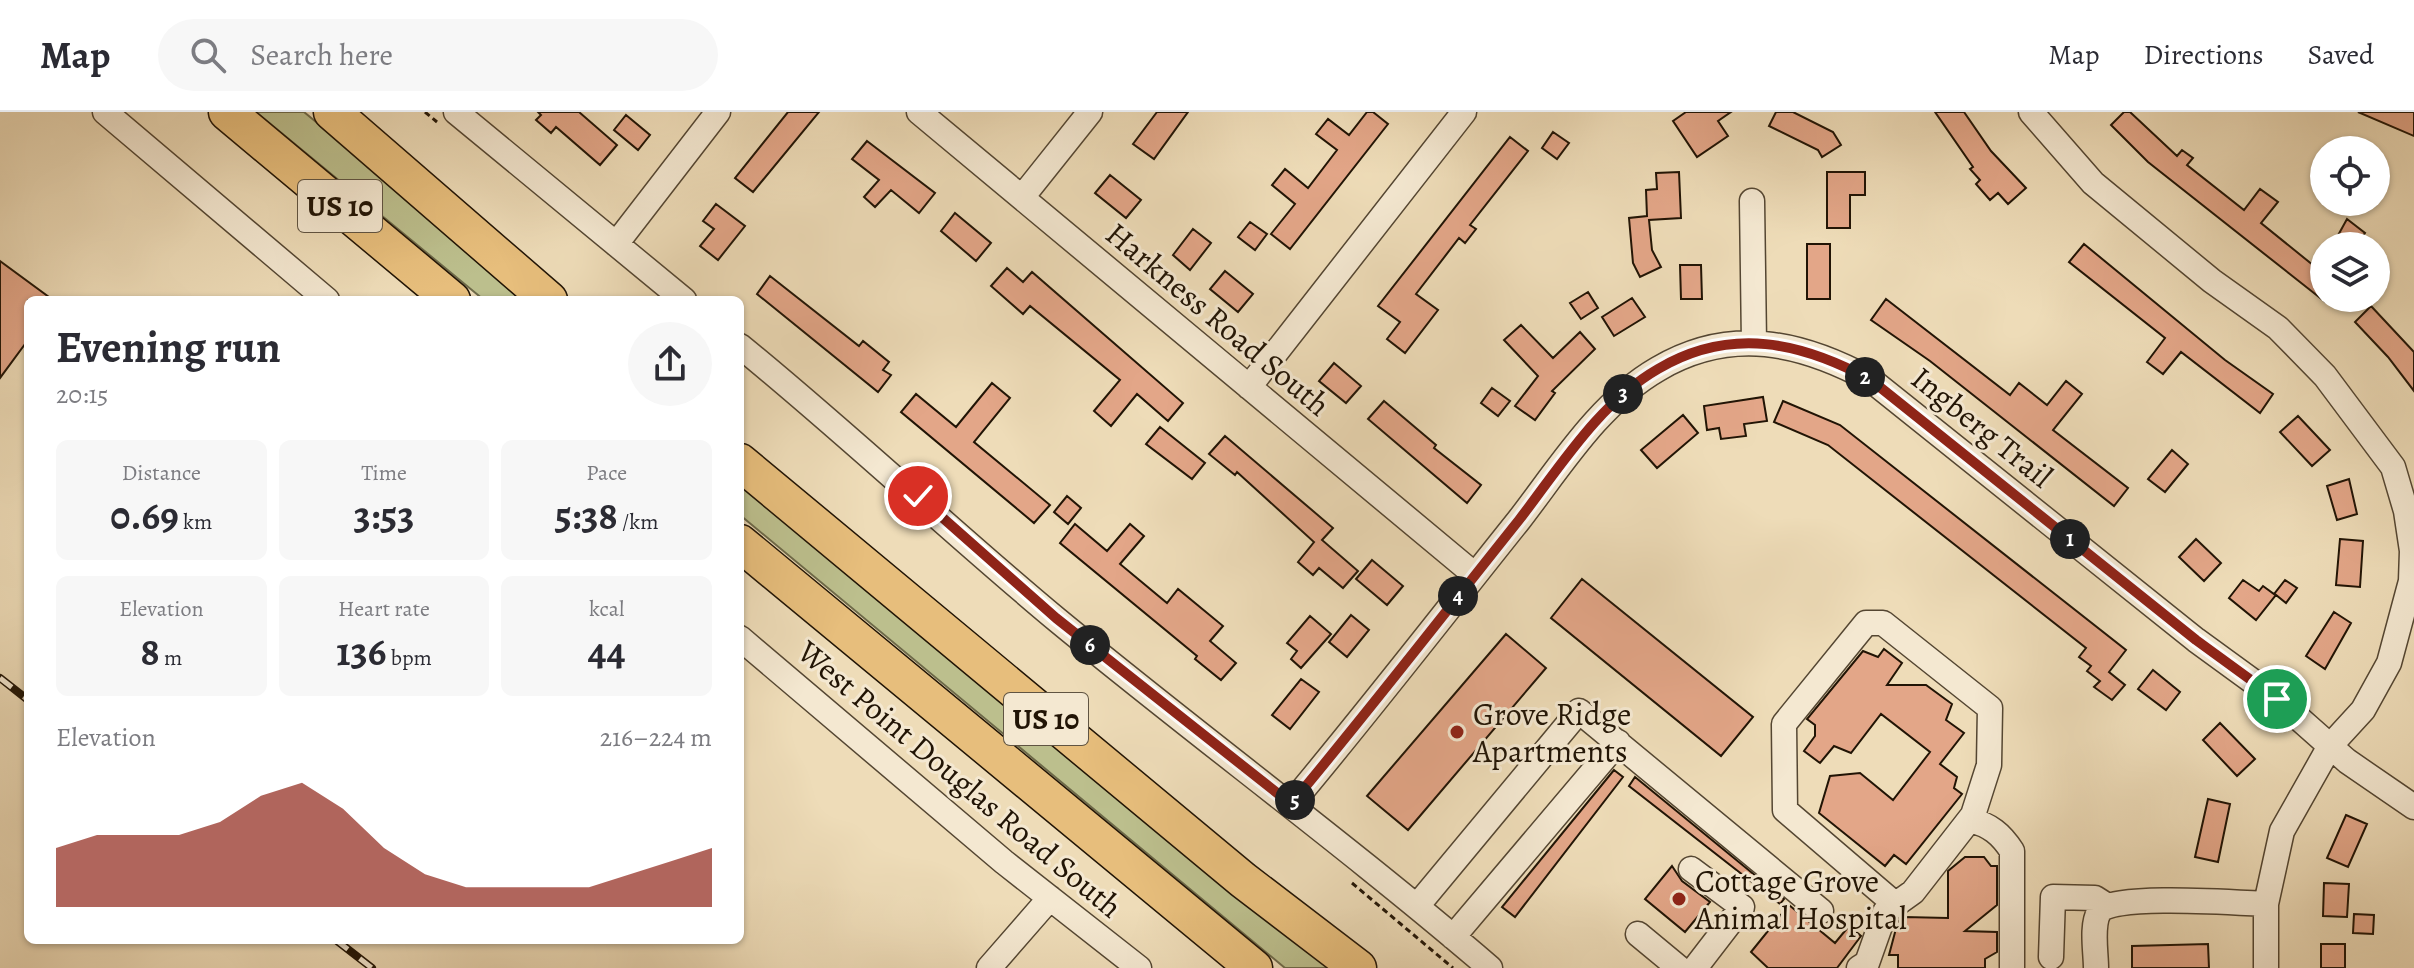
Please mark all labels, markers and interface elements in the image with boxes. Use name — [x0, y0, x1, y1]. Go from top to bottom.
search box — [158, 19, 718, 91]
text: Map — [40, 29, 110, 81]
icon: search — [186, 33, 230, 77]
text: Search here — [250, 35, 393, 75]
text: Map — [2048, 36, 2099, 74]
text: Directions — [2143, 36, 2264, 74]
text: Saved — [2308, 36, 2374, 74]
map controls — [2310, 136, 2390, 312]
button: locate — [2310, 136, 2390, 216]
road number: US 10 — [298, 180, 382, 232]
street label: Harkness Road South — [1096, 212, 1340, 426]
button: layers — [2310, 232, 2390, 312]
text: Evening run — [56, 317, 281, 377]
button: share — [628, 322, 712, 406]
street label: Ingberg Trail — [1902, 356, 2062, 498]
pin: 2 — [1845, 357, 1885, 397]
text: 2 — [1860, 362, 1870, 392]
pin: 3 — [1603, 374, 1643, 414]
text: 20:15 — [56, 377, 108, 412]
text: 3 — [1618, 379, 1628, 409]
text: Distance — [122, 458, 201, 488]
text: Time — [361, 458, 407, 488]
text: Pace — [586, 458, 627, 488]
pin — [884, 462, 952, 530]
icon: check — [896, 474, 940, 518]
text: 0.69 — [110, 488, 179, 543]
text: 3:53 — [353, 488, 414, 543]
text: 5:38 — [555, 488, 618, 543]
text: km — [179, 507, 212, 537]
text: /km — [618, 507, 659, 537]
pin: 1 — [2050, 519, 2090, 559]
text: 1 — [2066, 524, 2074, 554]
pin: 4 — [1438, 576, 1478, 616]
text: 4 — [1453, 581, 1463, 611]
text: Elevation — [119, 594, 204, 624]
text: Heart rate — [338, 594, 430, 624]
text: kcal — [589, 594, 624, 624]
text: 8 — [140, 624, 160, 679]
text: 136 — [336, 624, 386, 679]
text: 44 — [588, 624, 625, 679]
pin: 6 — [1070, 625, 1110, 665]
street label: West Point Douglas Road South — [788, 629, 1132, 928]
text: 6 — [1085, 630, 1095, 660]
text: m — [160, 643, 182, 673]
text: bpm — [386, 643, 432, 673]
pin — [2243, 665, 2311, 733]
icon: arrive — [2255, 677, 2299, 721]
place label: Grove Ridge Apartments — [1472, 692, 1631, 773]
road number: US 10 — [1004, 693, 1088, 745]
text: Elevation — [56, 720, 156, 755]
text: 216–224 m — [600, 720, 712, 755]
marker: Grove Ridge Apartments — [1448, 723, 1466, 741]
pin: 5 — [1275, 780, 1315, 820]
text: 5 — [1290, 785, 1300, 815]
place label: Cottage Grove Animal Hospital — [1694, 859, 1907, 940]
marker: Cottage Grove Animal Hospital — [1670, 890, 1688, 908]

